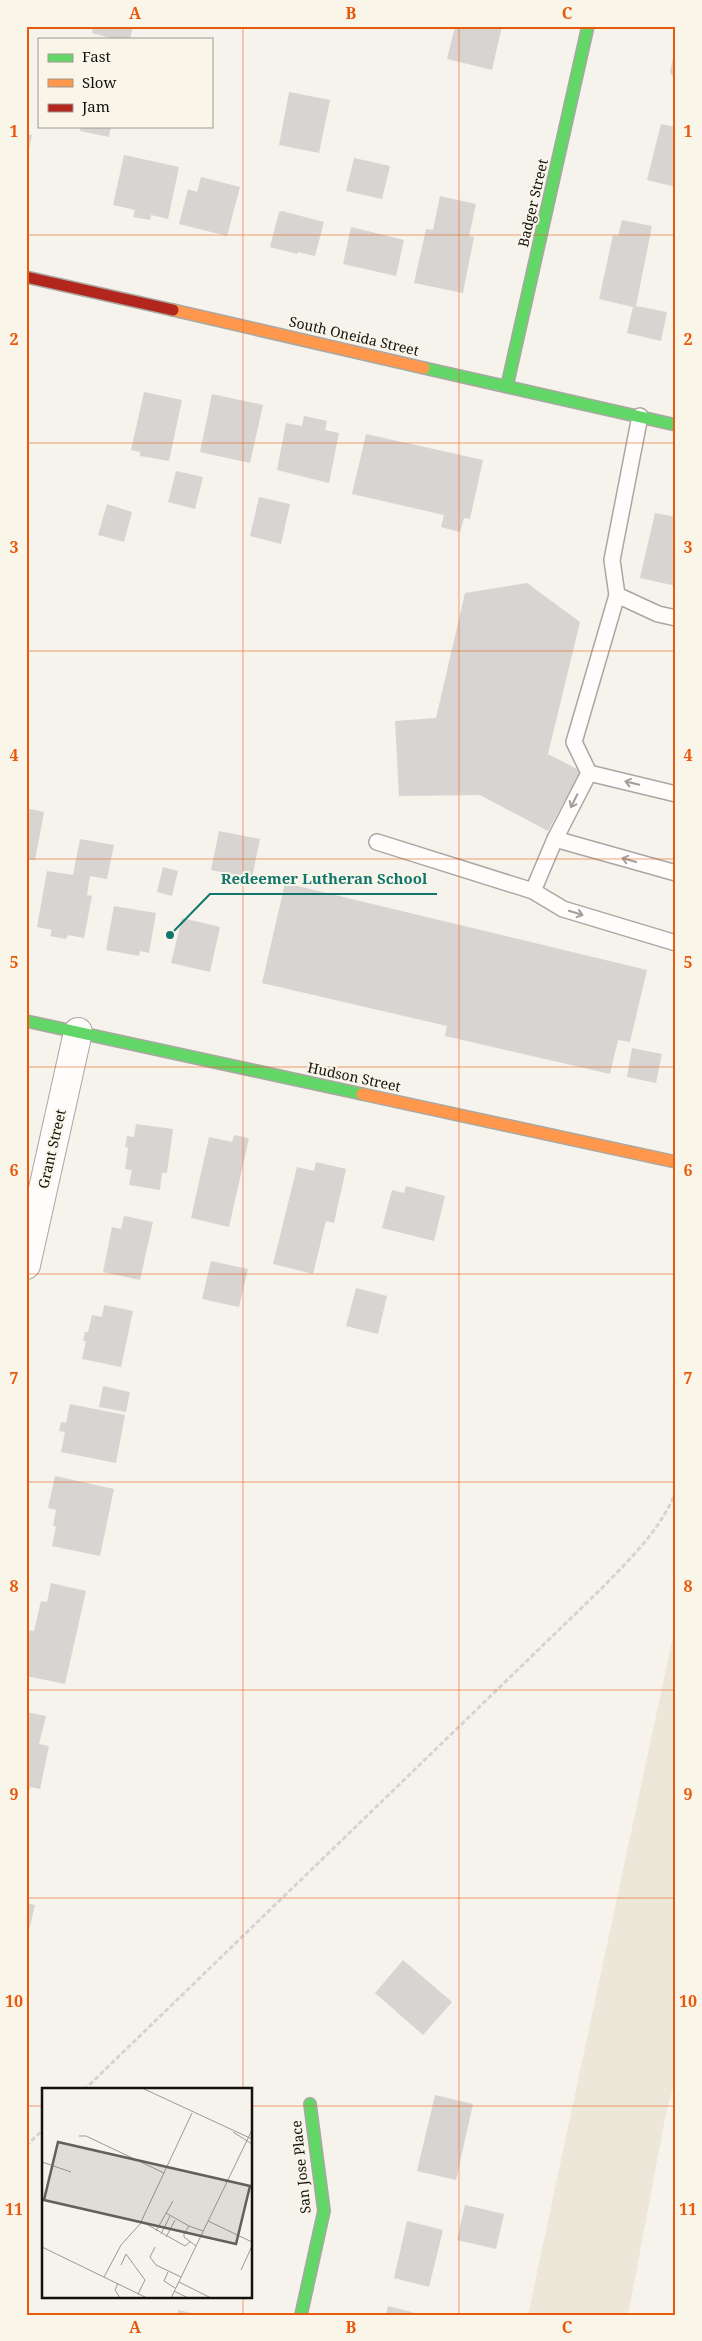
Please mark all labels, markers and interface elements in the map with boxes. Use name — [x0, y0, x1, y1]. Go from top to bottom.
text: A — [129, 2, 142, 24]
text: B — [346, 2, 357, 24]
text: C — [562, 2, 573, 24]
legend — [38, 38, 212, 128]
text: Fast — [82, 46, 111, 66]
text: Slow — [82, 72, 116, 92]
text: Jam — [81, 96, 110, 116]
text: 1 — [9, 120, 19, 142]
text: 1 — [683, 120, 693, 142]
street label: Badger Street — [513, 157, 552, 249]
street label: South Oneida Street — [287, 311, 421, 360]
text: 2 — [9, 328, 19, 350]
text: 2 — [683, 328, 693, 350]
text: 3 — [9, 536, 19, 558]
text: 3 — [683, 536, 693, 558]
text: 4 — [9, 744, 19, 766]
text: 4 — [683, 744, 693, 766]
one-way arrow — [625, 778, 641, 788]
one-way arrow — [569, 794, 579, 809]
one-way arrow — [621, 854, 637, 864]
callout: Redeemer Lutheran School — [210, 864, 437, 894]
text: Redeemer Lutheran School — [221, 868, 428, 888]
one-way arrow — [568, 908, 584, 918]
text: 5 — [9, 951, 19, 973]
text: 5 — [683, 951, 693, 973]
street label: Hudson Street — [306, 1057, 402, 1096]
street label: Grant Street — [33, 1107, 70, 1190]
text: 6 — [9, 1159, 19, 1181]
text: 6 — [683, 1159, 693, 1181]
text: 7 — [9, 1367, 19, 1389]
text: 7 — [683, 1367, 693, 1389]
text: 8 — [9, 1575, 19, 1597]
text: 8 — [683, 1575, 693, 1597]
text: 9 — [9, 1783, 19, 1805]
text: 9 — [683, 1783, 693, 1805]
text: 10 — [5, 1990, 23, 2012]
text: 10 — [679, 1990, 697, 2012]
inset map — [42, 2088, 252, 2298]
street label: San Jose Place — [286, 2119, 315, 2215]
text: 11 — [5, 2198, 23, 2220]
text: 11 — [679, 2198, 697, 2220]
text: A — [129, 2316, 142, 2338]
text: B — [346, 2316, 357, 2338]
text: C — [562, 2316, 573, 2338]

